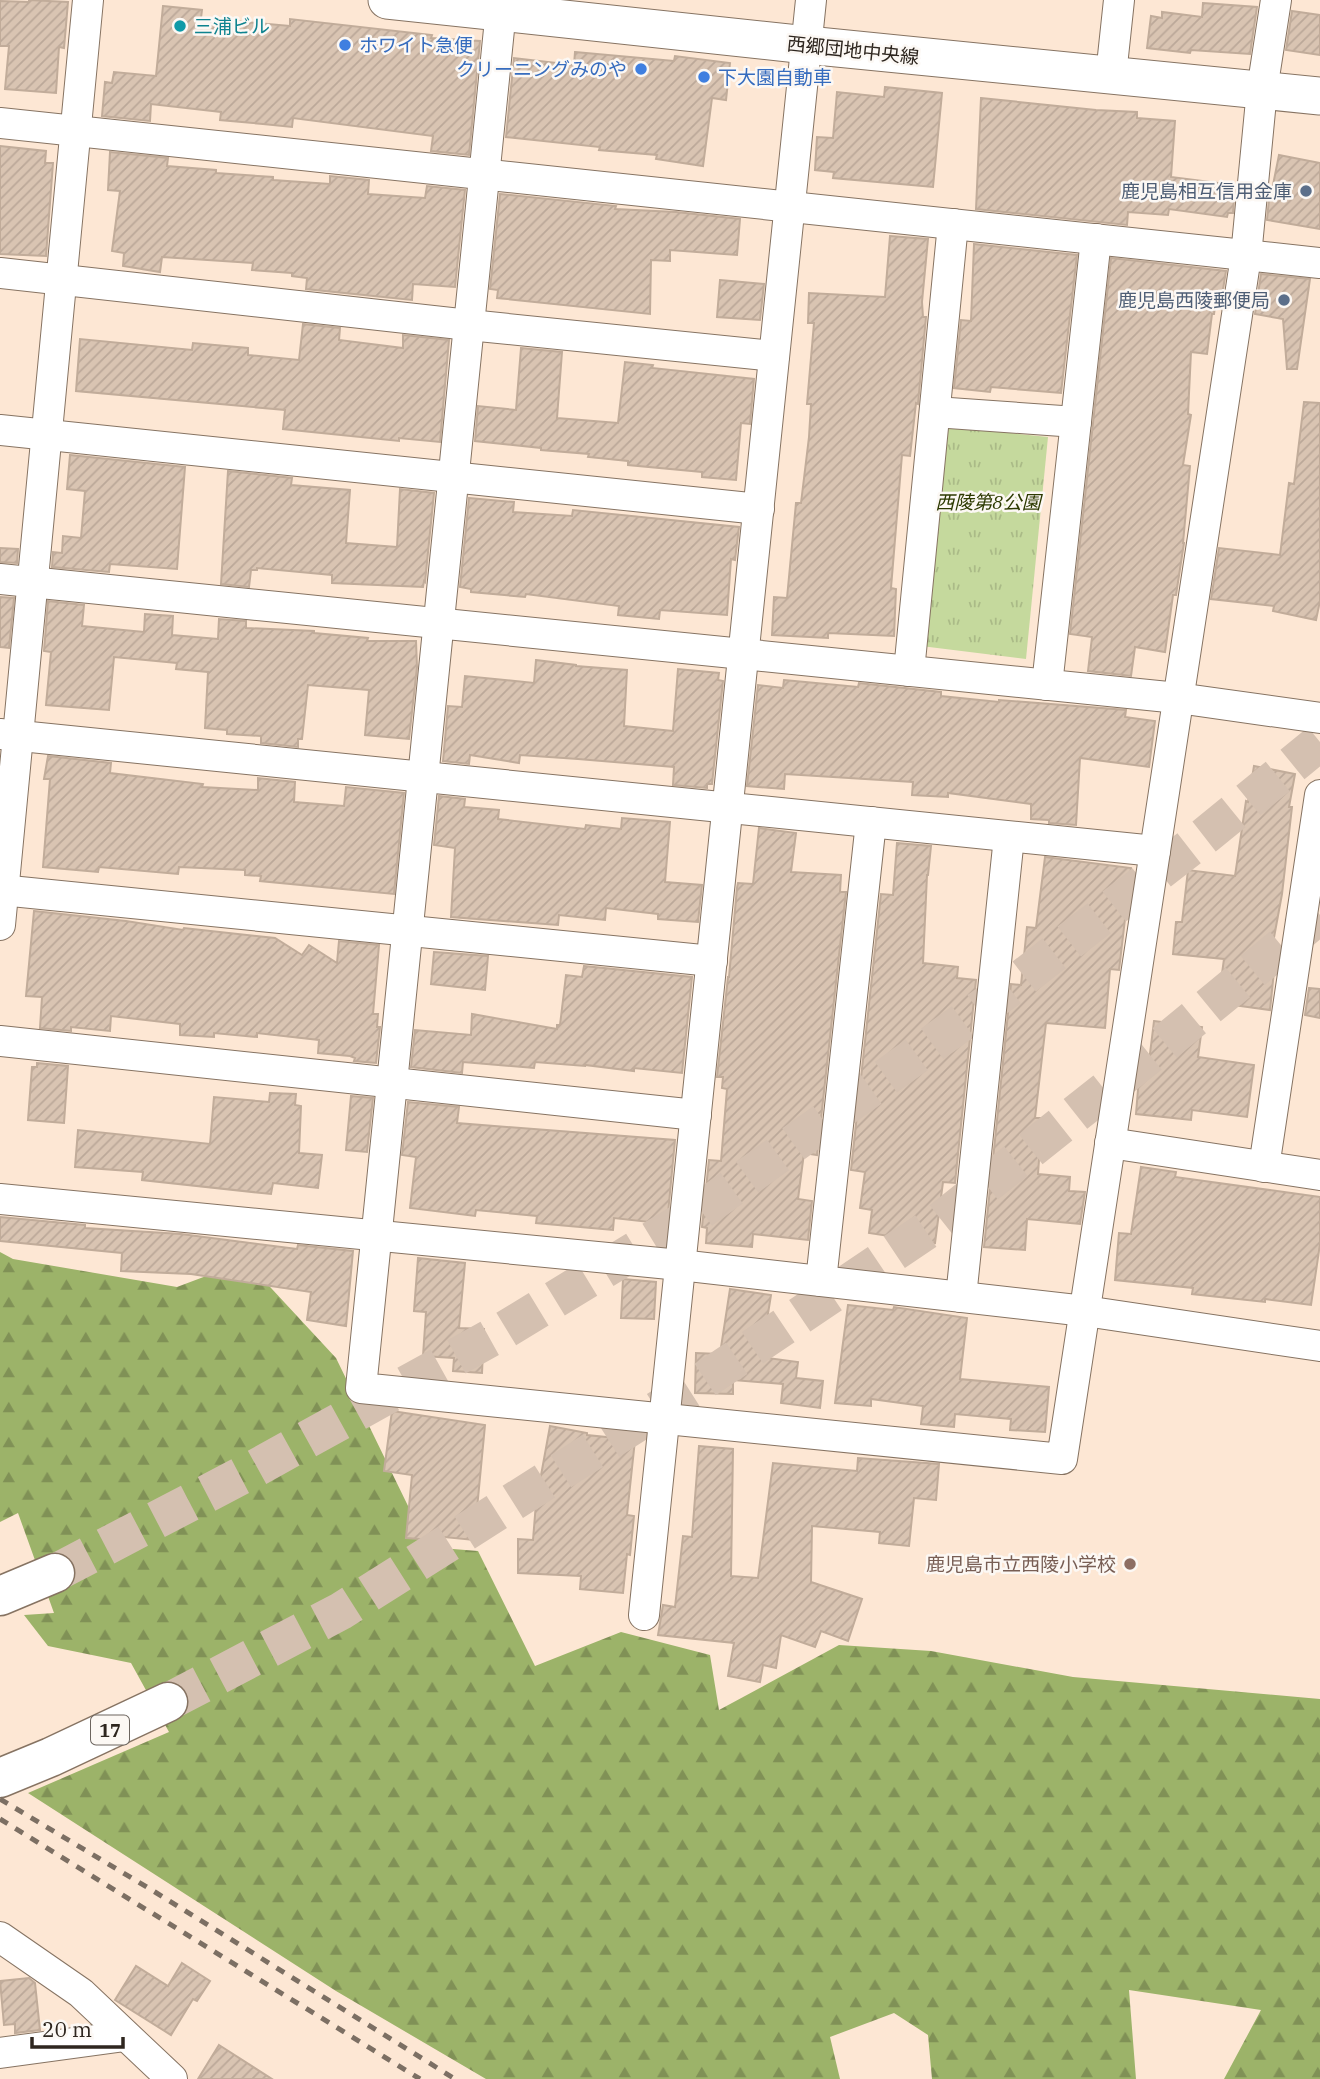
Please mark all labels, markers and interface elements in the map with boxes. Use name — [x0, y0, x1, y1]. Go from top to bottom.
place label: 三浦ビル — [194, 14, 270, 38]
marker: 三浦ビル — [172, 18, 188, 34]
street label: 西郷団地中央線 — [786, 31, 920, 69]
place label: ホワイト急便 — [359, 33, 473, 57]
marker: ホワイト急便 — [337, 37, 353, 53]
place label: クリーニングみのや — [456, 57, 627, 81]
marker: クリーニングみのや — [633, 61, 649, 77]
place label: 下大園自動車 — [718, 65, 832, 89]
marker: 下大園自動車 — [696, 69, 712, 85]
place label: 鹿児島相互信用金庫 — [1121, 179, 1292, 203]
marker: 鹿児島相互信用金庫 — [1298, 183, 1314, 199]
place label: 鹿児島西陵郵便局 — [1118, 288, 1270, 312]
marker: 鹿児島西陵郵便局 — [1276, 292, 1292, 308]
park label: 西陵第8公園 — [935, 490, 1044, 514]
place label: 鹿児島市立西陵小学校 — [926, 1552, 1116, 1576]
marker: 鹿児島市立西陵小学校 — [1122, 1556, 1138, 1572]
road number: 17 — [91, 1716, 129, 1744]
scale bar — [32, 2006, 122, 2050]
text: 20 m — [42, 2015, 92, 2043]

